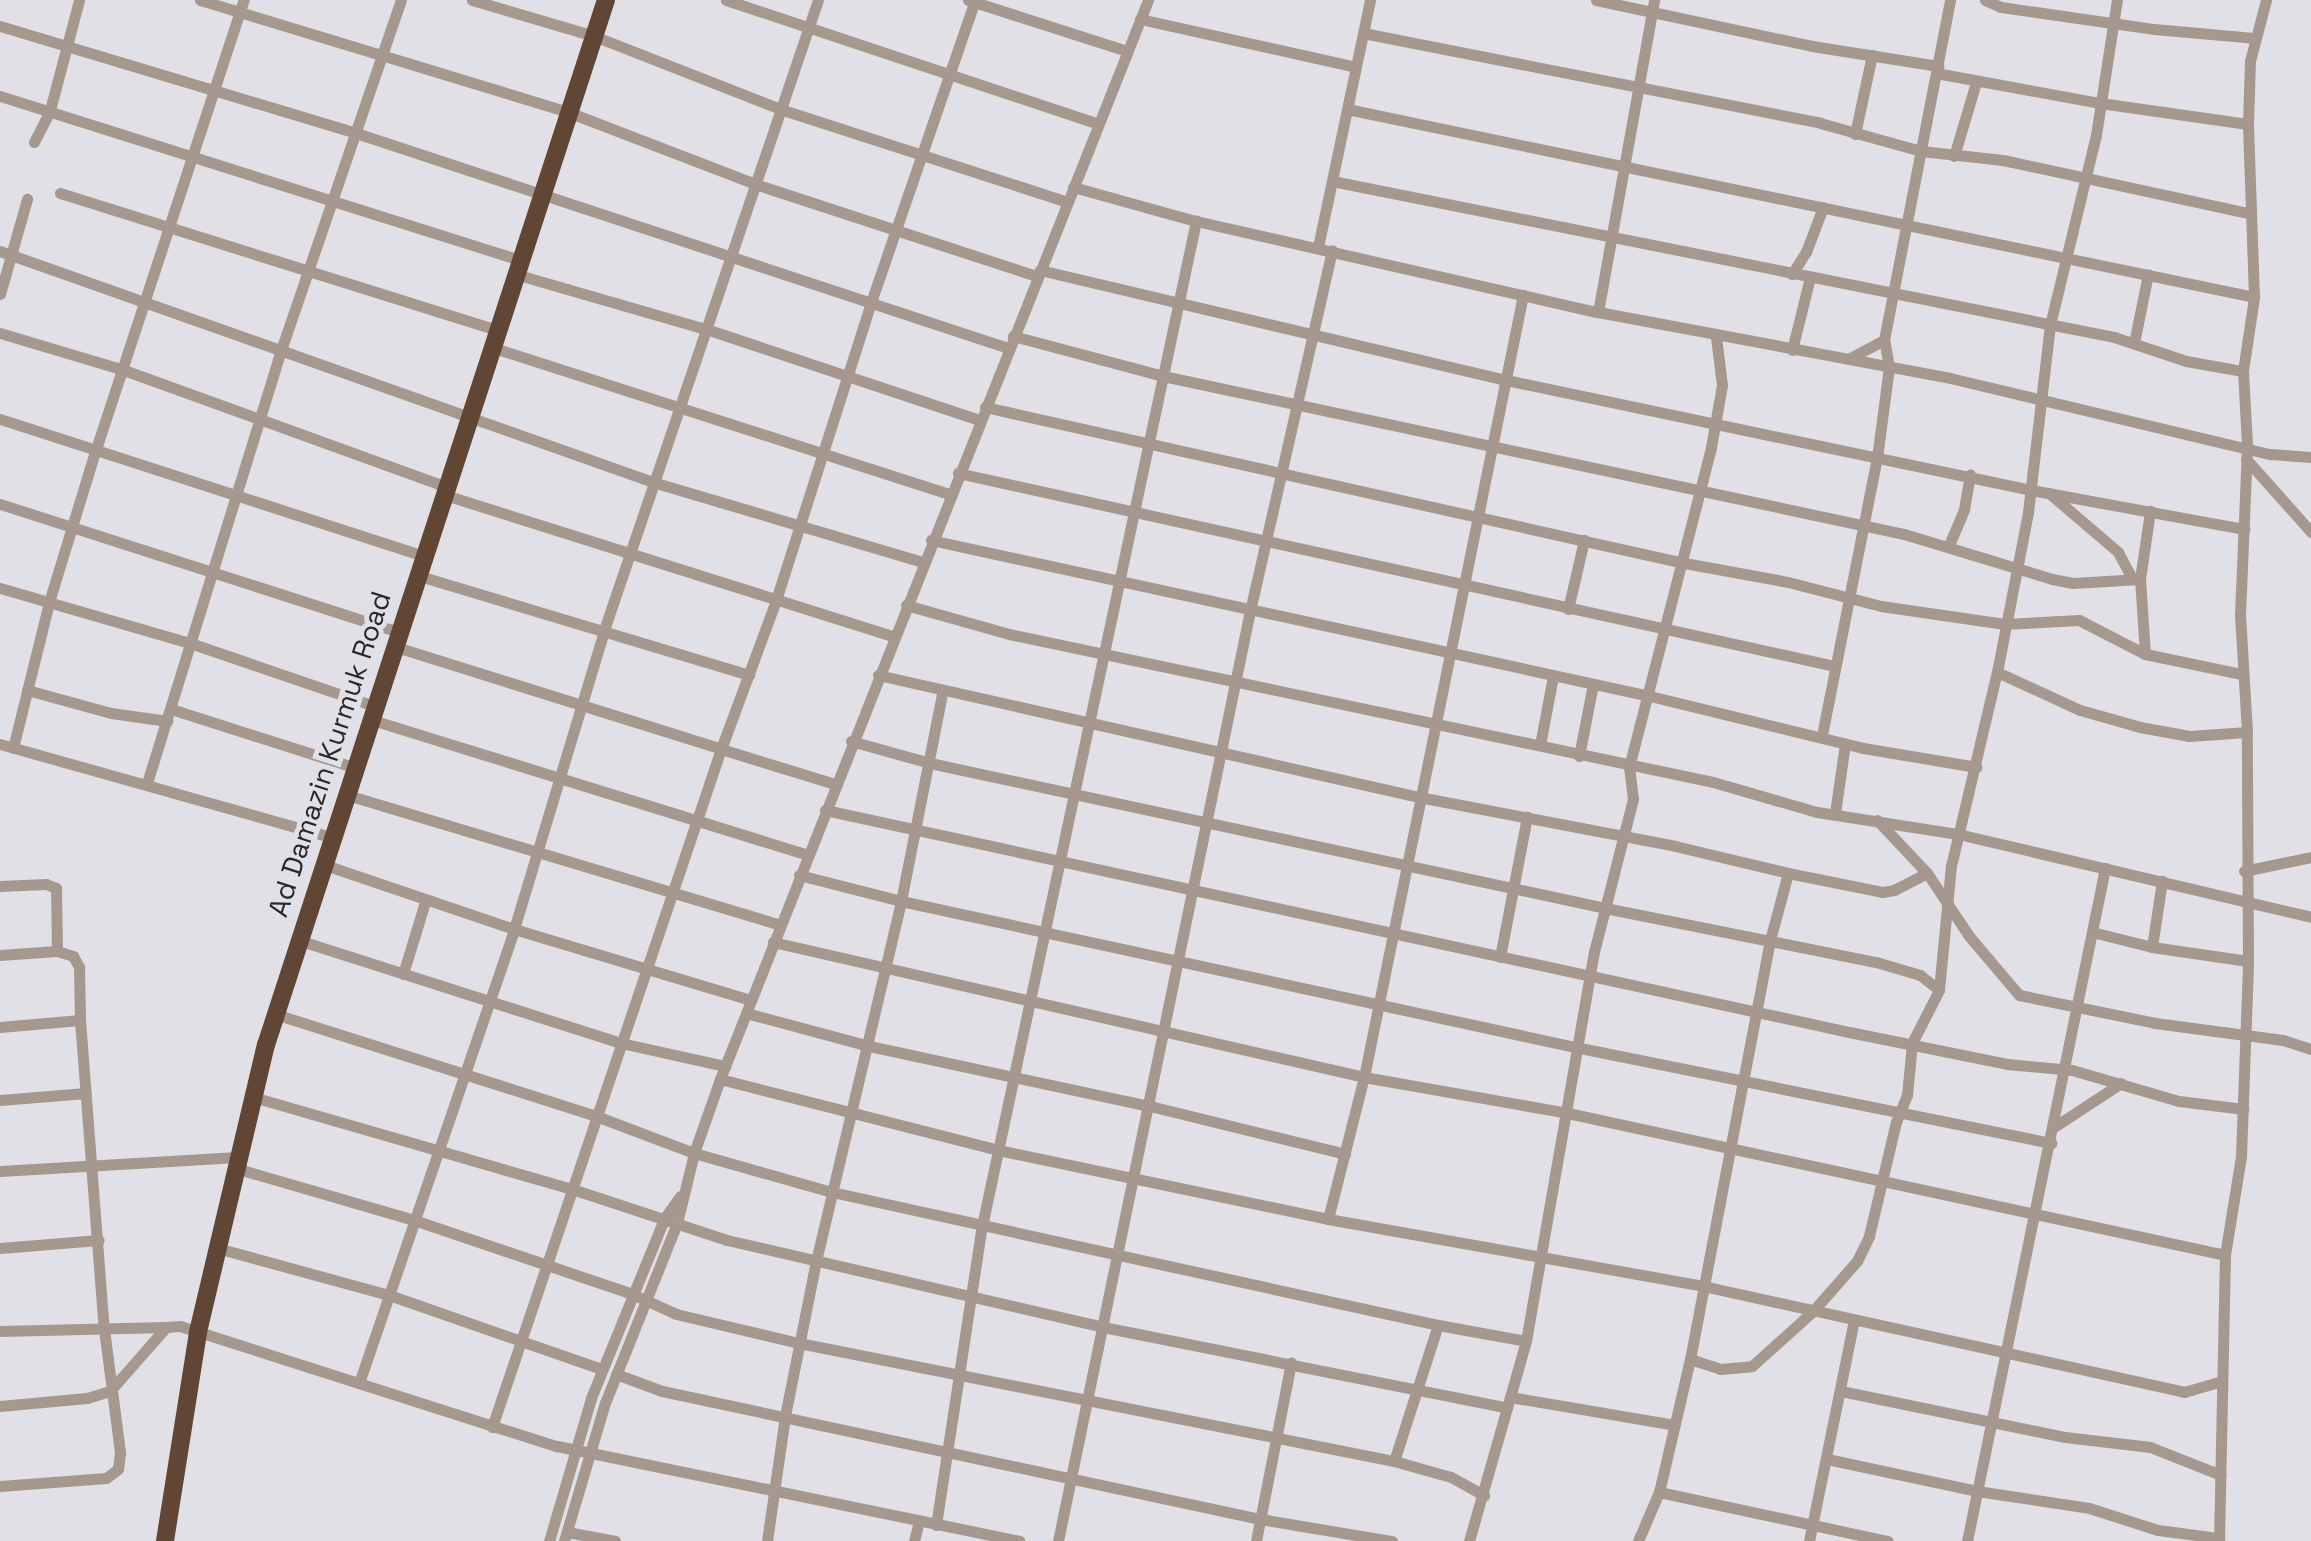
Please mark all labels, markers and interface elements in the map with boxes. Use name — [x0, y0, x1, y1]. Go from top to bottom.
street label: Ad Damazin Kurmuk Road — [260, 587, 398, 921]

